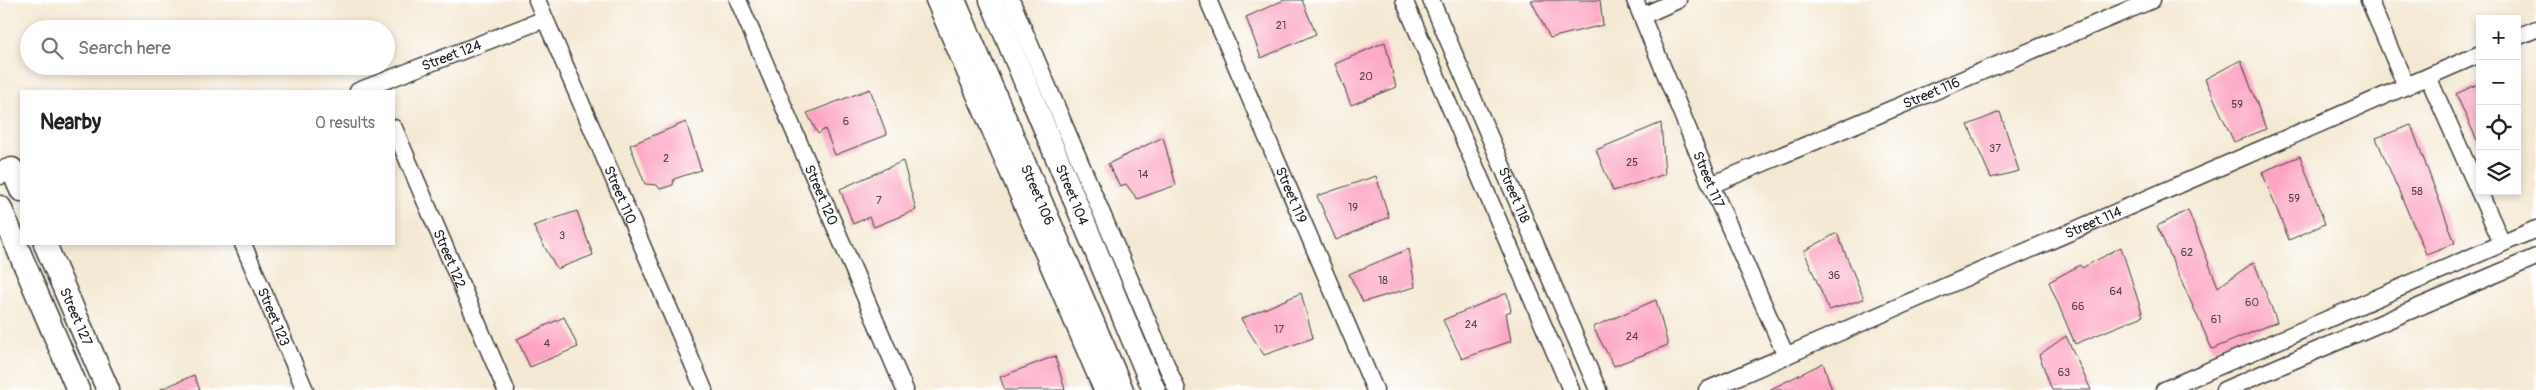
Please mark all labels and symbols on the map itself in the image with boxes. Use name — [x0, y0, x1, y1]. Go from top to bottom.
house number: 21 — [1276, 19, 1286, 32]
street label: Street 124 — [419, 36, 484, 74]
house number: 20 — [1359, 70, 1373, 83]
street label: Street 116 — [1900, 73, 1962, 112]
house number: 59 — [2231, 98, 2243, 111]
house number: 6 — [843, 115, 849, 128]
house number: 37 — [1989, 142, 2001, 155]
street label: Street 117 — [1690, 149, 1729, 211]
house number: 2 — [663, 152, 669, 165]
house number: 25 — [1626, 156, 1638, 169]
street label: Street 120 — [801, 162, 842, 228]
street label: Street 106 — [1017, 162, 1058, 228]
street label: Street 104 — [1052, 162, 1093, 228]
street label: Street 110 — [601, 163, 640, 227]
street label: Street 119 — [1272, 164, 1311, 225]
street label: Street 118 — [1495, 164, 1534, 225]
house number: 14 — [1138, 168, 1149, 181]
house number: 58 — [2411, 185, 2423, 198]
house number: 59 — [2288, 192, 2300, 205]
house number: 7 — [876, 194, 882, 207]
house number: 19 — [1348, 201, 1358, 214]
street label: Street 114 — [2062, 202, 2124, 242]
street label: Street 122 — [430, 227, 470, 291]
house number: 3 — [559, 229, 565, 242]
house number: 62 — [2181, 246, 2193, 259]
house number: 36 — [1828, 269, 1840, 282]
house number: 18 — [1378, 274, 1388, 287]
street label: Street 127 — [56, 285, 97, 349]
street label: Street 123 — [254, 285, 294, 349]
house number: 64 — [2110, 285, 2123, 298]
house number: 60 — [2245, 296, 2259, 309]
house number: 66 — [2072, 300, 2084, 313]
house number: 61 — [2211, 313, 2221, 326]
house number: 24 — [1465, 318, 1478, 331]
house number: 17 — [1274, 323, 1284, 336]
house number: 24 — [1626, 330, 1639, 343]
house number: 4 — [544, 337, 551, 350]
house number: 63 — [2058, 366, 2070, 379]

